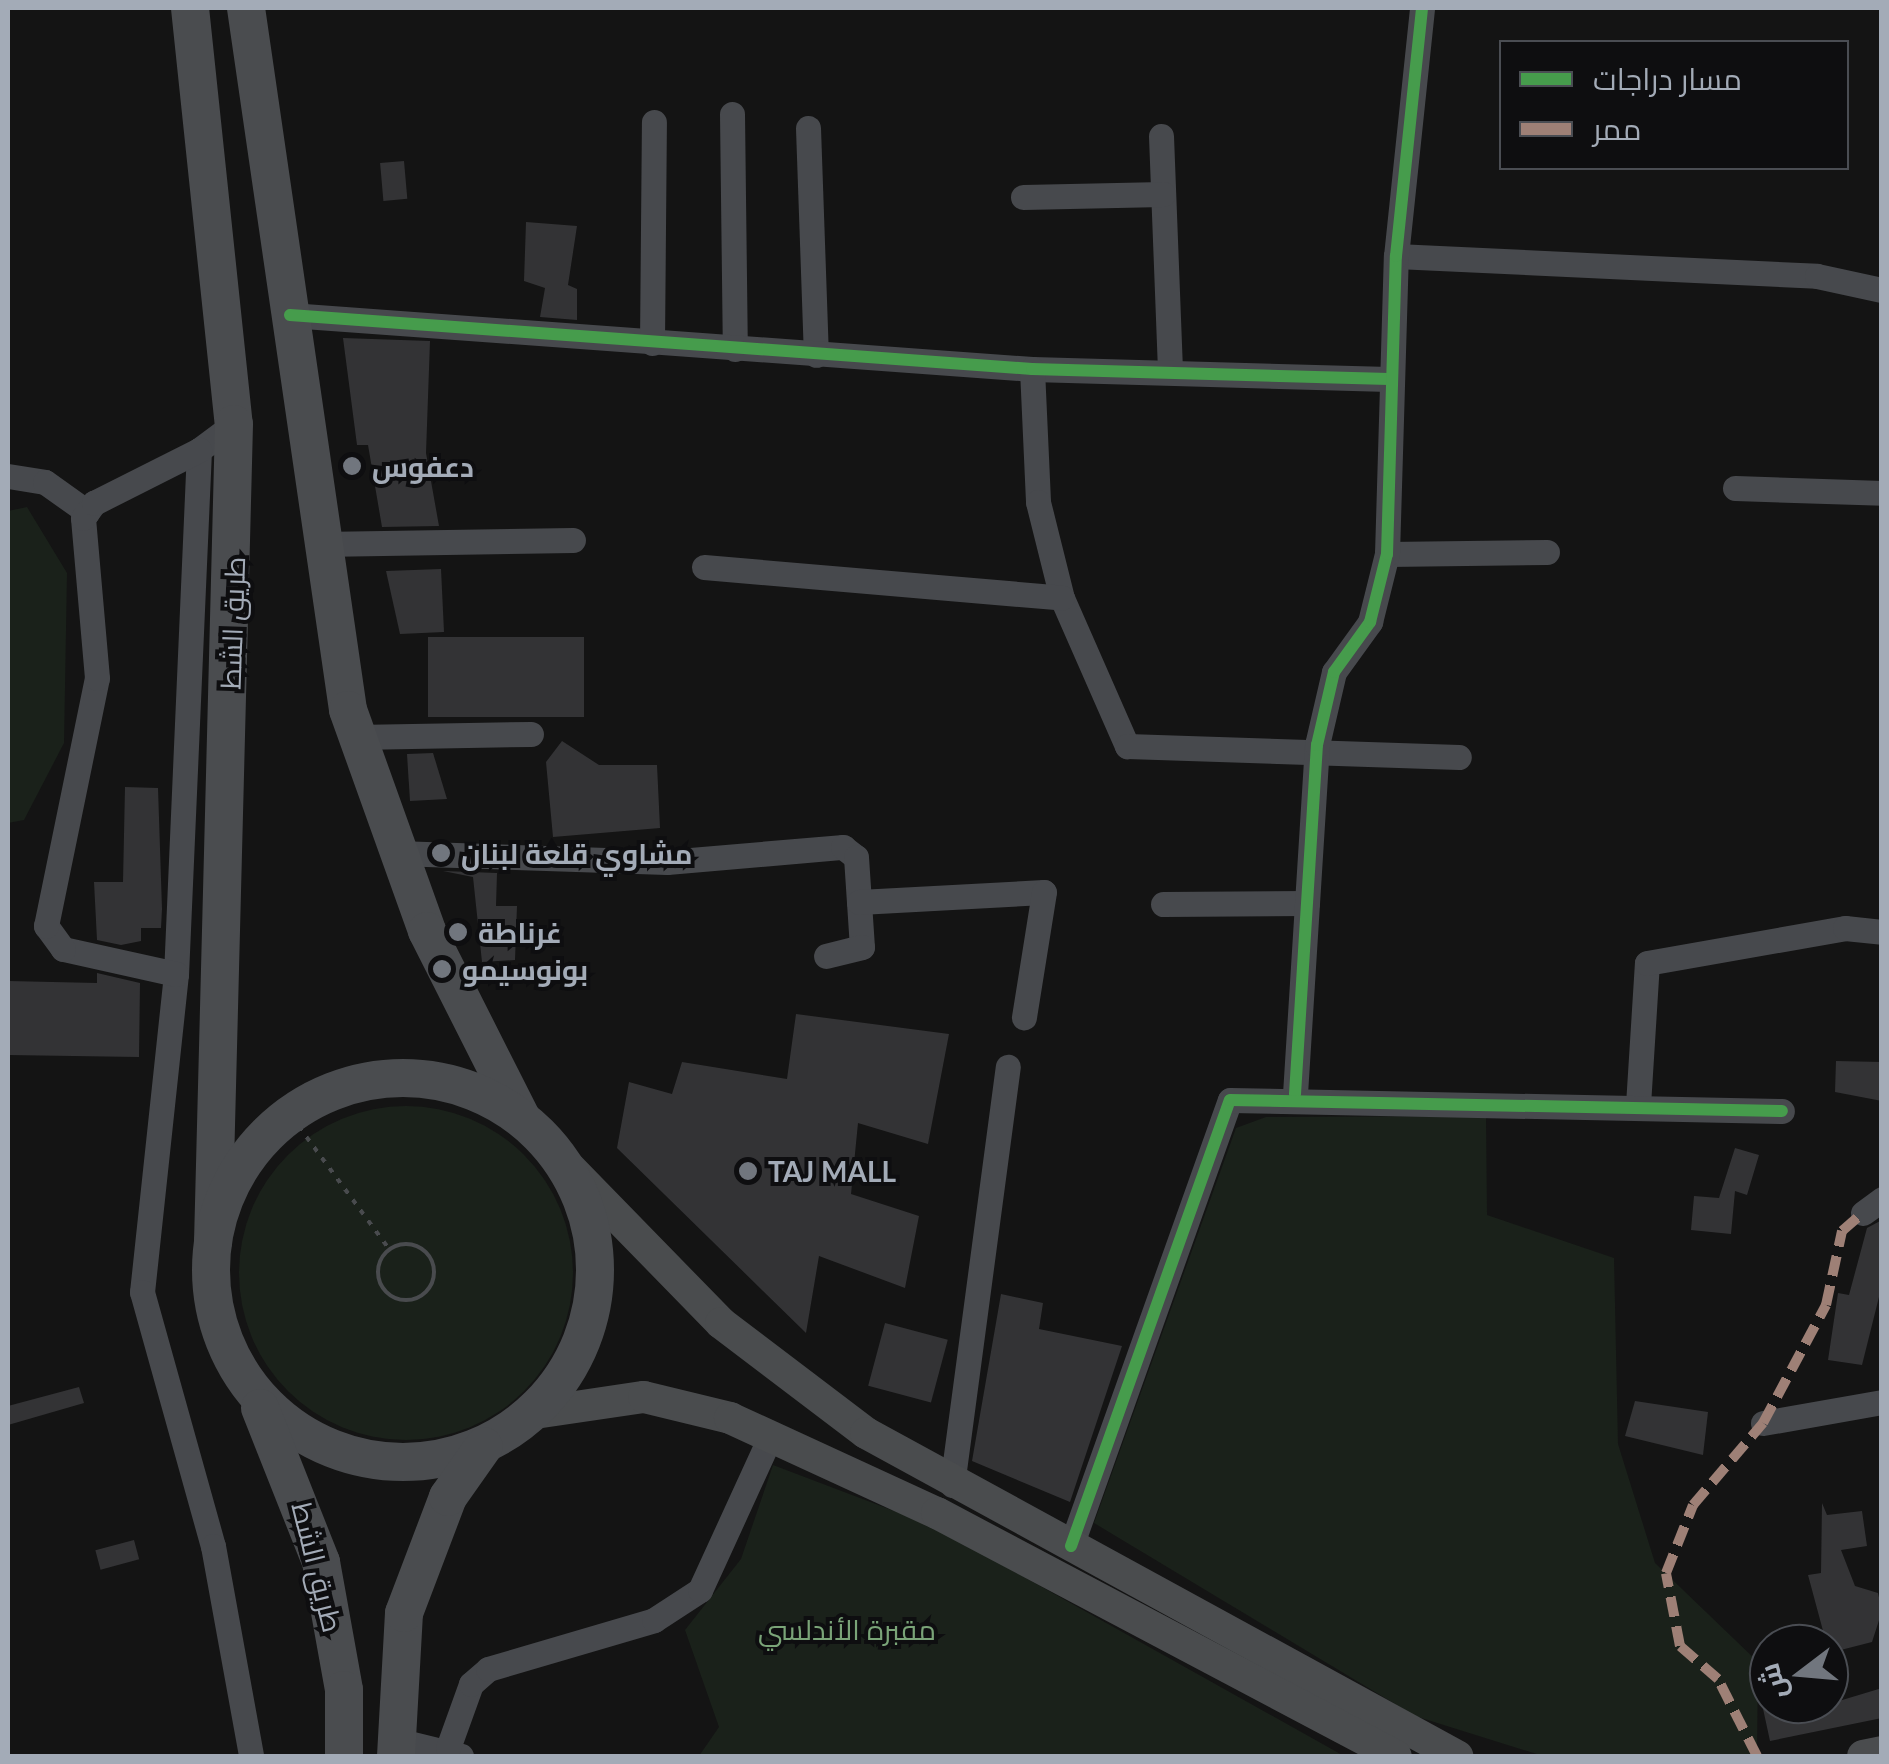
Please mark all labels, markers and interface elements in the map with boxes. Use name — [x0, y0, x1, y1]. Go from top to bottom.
legend — [1499, 40, 1849, 170]
text: مسار دراجات — [1593, 60, 1742, 96]
text: ممر — [1593, 110, 1642, 146]
place label: دعفوس — [372, 449, 474, 483]
marker: دعفوس — [341, 455, 363, 477]
street label: طريق الشط — [213, 556, 251, 690]
place label: مشاوي قلعة لبنان — [461, 836, 693, 870]
marker: مشاوي قلعة لبنان — [430, 842, 452, 864]
place label: غرناطة — [478, 915, 562, 949]
marker: غرناطة — [447, 921, 469, 943]
place label: بونوسيمو — [462, 952, 588, 986]
marker: بونوسيمو — [431, 958, 453, 980]
place label: TAJ MALL — [768, 1154, 896, 1188]
marker: TAJ MALL — [737, 1160, 759, 1182]
street label: طريق الشط — [286, 1499, 350, 1635]
park label: مقبرة الأندلسي — [758, 1612, 936, 1646]
north arrow — [1749, 1624, 1849, 1724]
text: ش — [1751, 1660, 1793, 1704]

